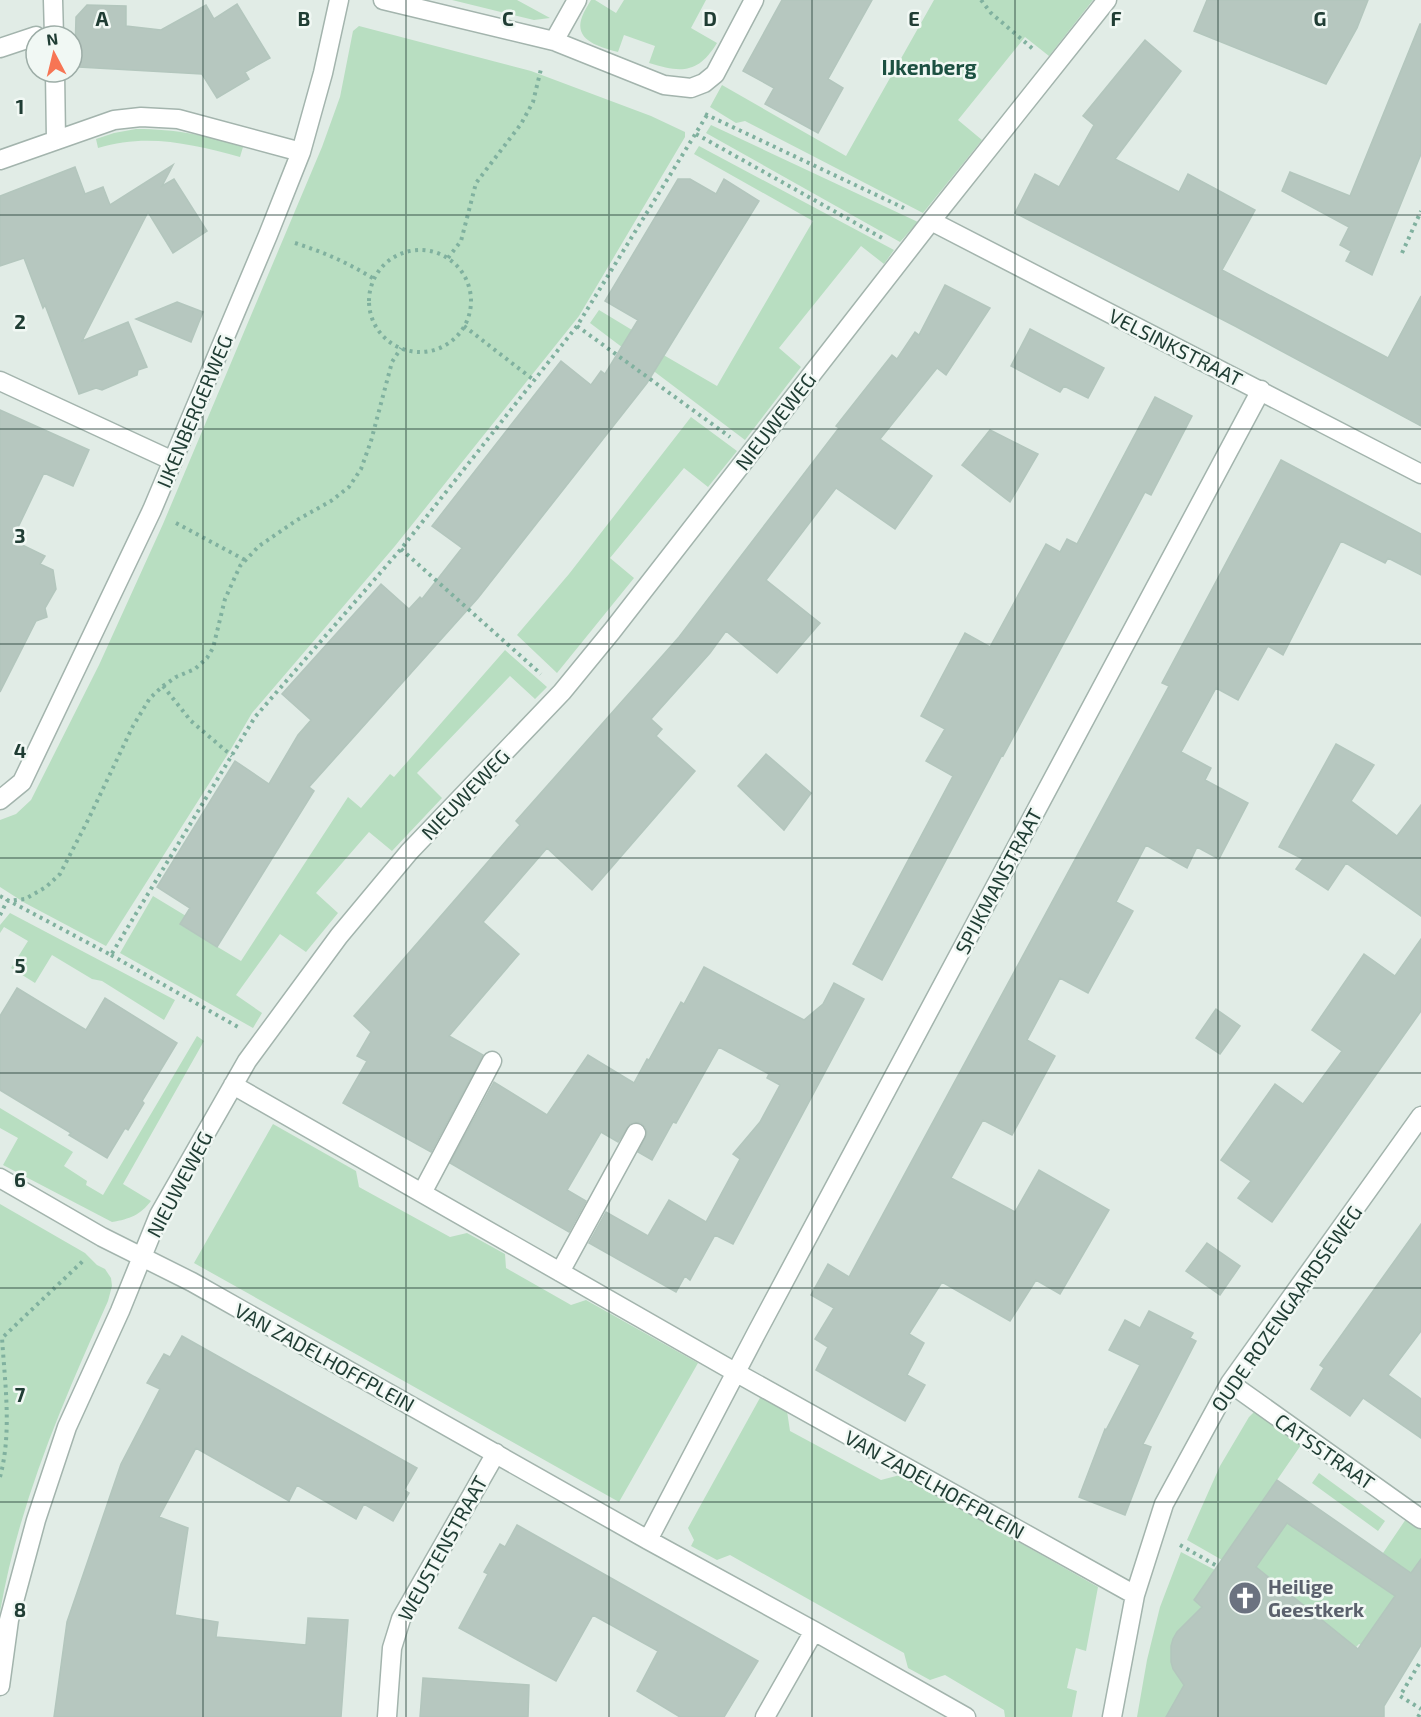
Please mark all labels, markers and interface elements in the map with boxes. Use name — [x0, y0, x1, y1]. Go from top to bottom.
text: A — [95, 6, 109, 30]
text: B — [298, 6, 310, 30]
text: C — [502, 6, 514, 30]
text: D — [703, 6, 717, 30]
text: E — [908, 6, 920, 30]
text: F — [1110, 6, 1122, 30]
text: G — [1314, 6, 1326, 30]
north arrow — [24, 24, 84, 84]
text: N — [45, 28, 59, 49]
district label: IJkenberg — [881, 54, 977, 79]
text: 1 — [16, 94, 24, 118]
street label: VELSINKSTRAAT — [1105, 303, 1247, 391]
text: 2 — [14, 309, 26, 333]
street label: IJKENBERGERWEG — [151, 331, 237, 491]
street label: NIEUWEWEG — [730, 368, 820, 474]
text: 3 — [14, 523, 26, 547]
text: 4 — [14, 738, 27, 762]
street label: NIEUWEWEG — [416, 744, 514, 844]
street label: SPIJKMANSTRAAT — [949, 804, 1047, 958]
text: 5 — [14, 953, 26, 977]
street label: NIEUWEWEG — [141, 1127, 217, 1241]
text: 6 — [14, 1167, 26, 1191]
street label: OUDE ROZENGAARDSEWEG — [1206, 1200, 1366, 1416]
street label: VAN ZADELHOFFPLEIN — [231, 1298, 419, 1416]
text: 7 — [15, 1382, 26, 1406]
street label: CATSSTRAAT — [1271, 1408, 1380, 1494]
street label: VAN ZADELHOFFPLEIN — [841, 1425, 1029, 1543]
street label: WEUSTENSTRAAT — [392, 1471, 492, 1625]
place label: Heilige Geestkerk — [1268, 1574, 1365, 1621]
church icon: Heilige Geestkerk — [1227, 1580, 1263, 1616]
text: 8 — [14, 1597, 26, 1621]

